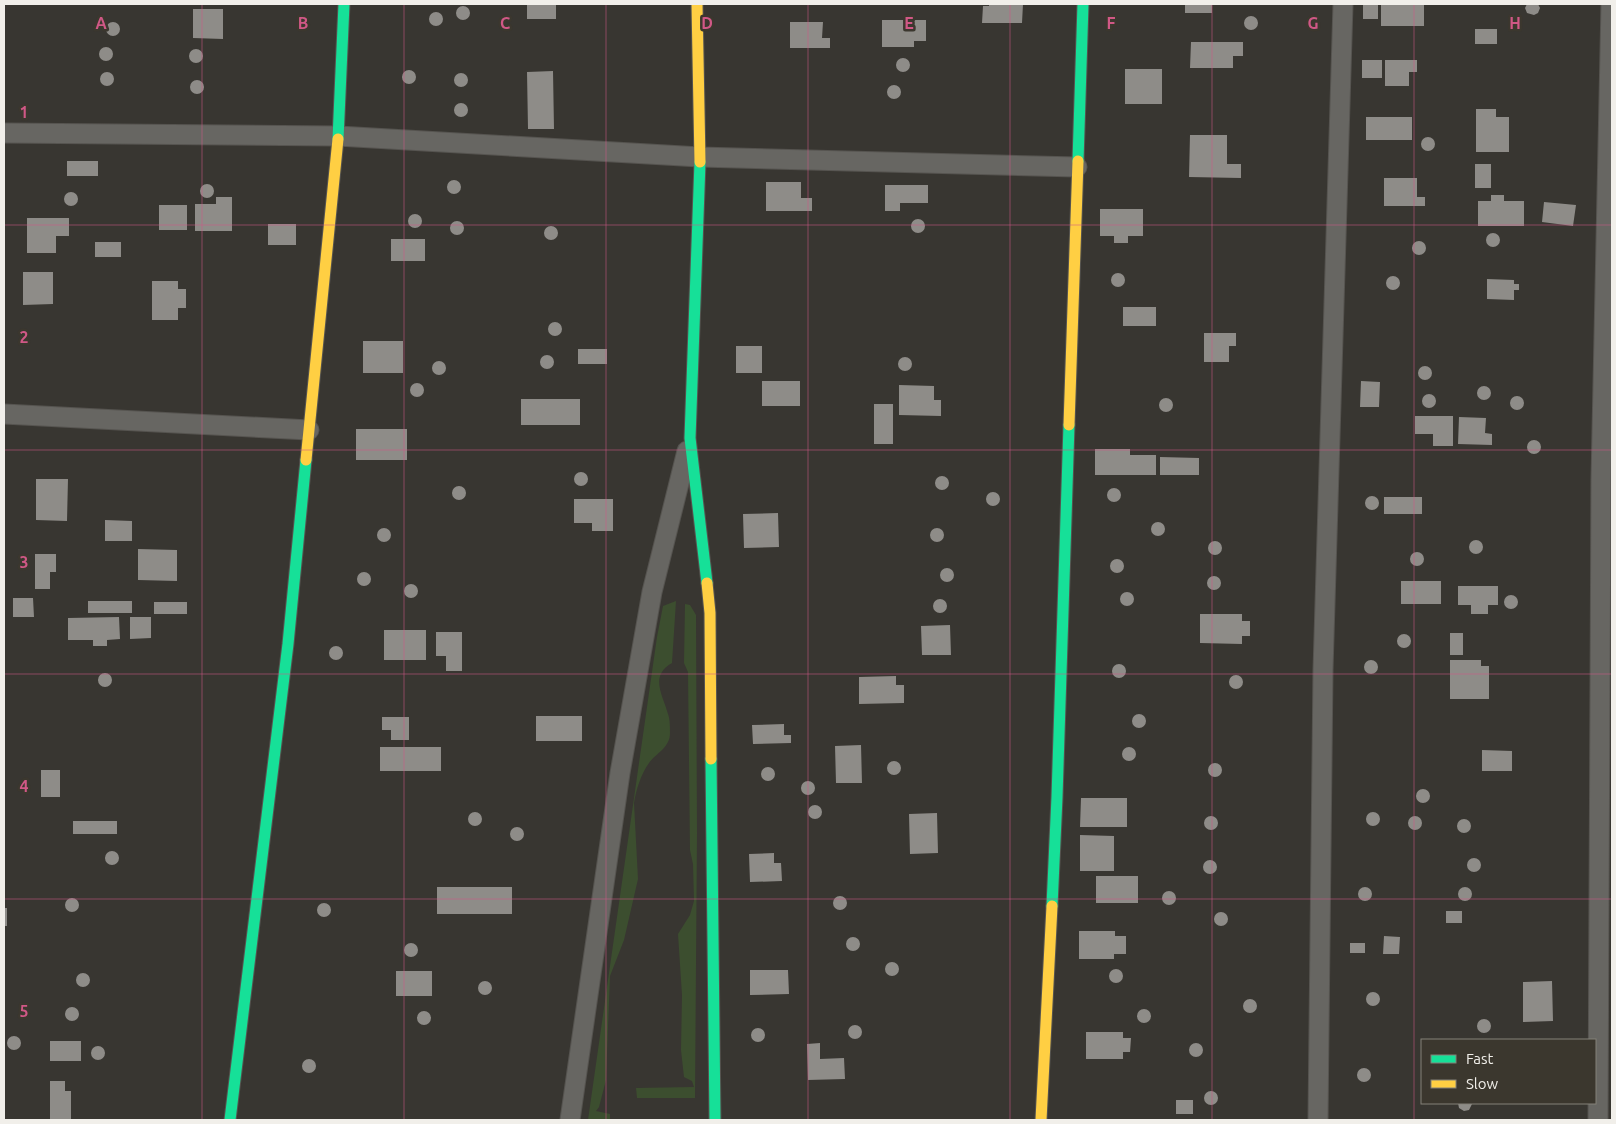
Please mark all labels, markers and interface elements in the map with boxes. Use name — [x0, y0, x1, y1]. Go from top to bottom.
text: A — [95, 14, 107, 32]
text: B — [298, 14, 308, 32]
text: C — [500, 14, 510, 32]
text: D — [701, 14, 713, 32]
text: E — [904, 14, 914, 32]
text: F — [1107, 14, 1116, 32]
text: G — [1307, 14, 1319, 32]
text: H — [1509, 14, 1521, 32]
text: 1 — [19, 103, 29, 121]
text: 2 — [19, 328, 29, 346]
text: 3 — [19, 553, 29, 571]
text: 4 — [19, 777, 29, 795]
text: 5 — [19, 1002, 29, 1020]
legend — [1421, 1039, 1596, 1104]
text: Fast — [1466, 1050, 1494, 1067]
text: Slow — [1466, 1075, 1499, 1092]

